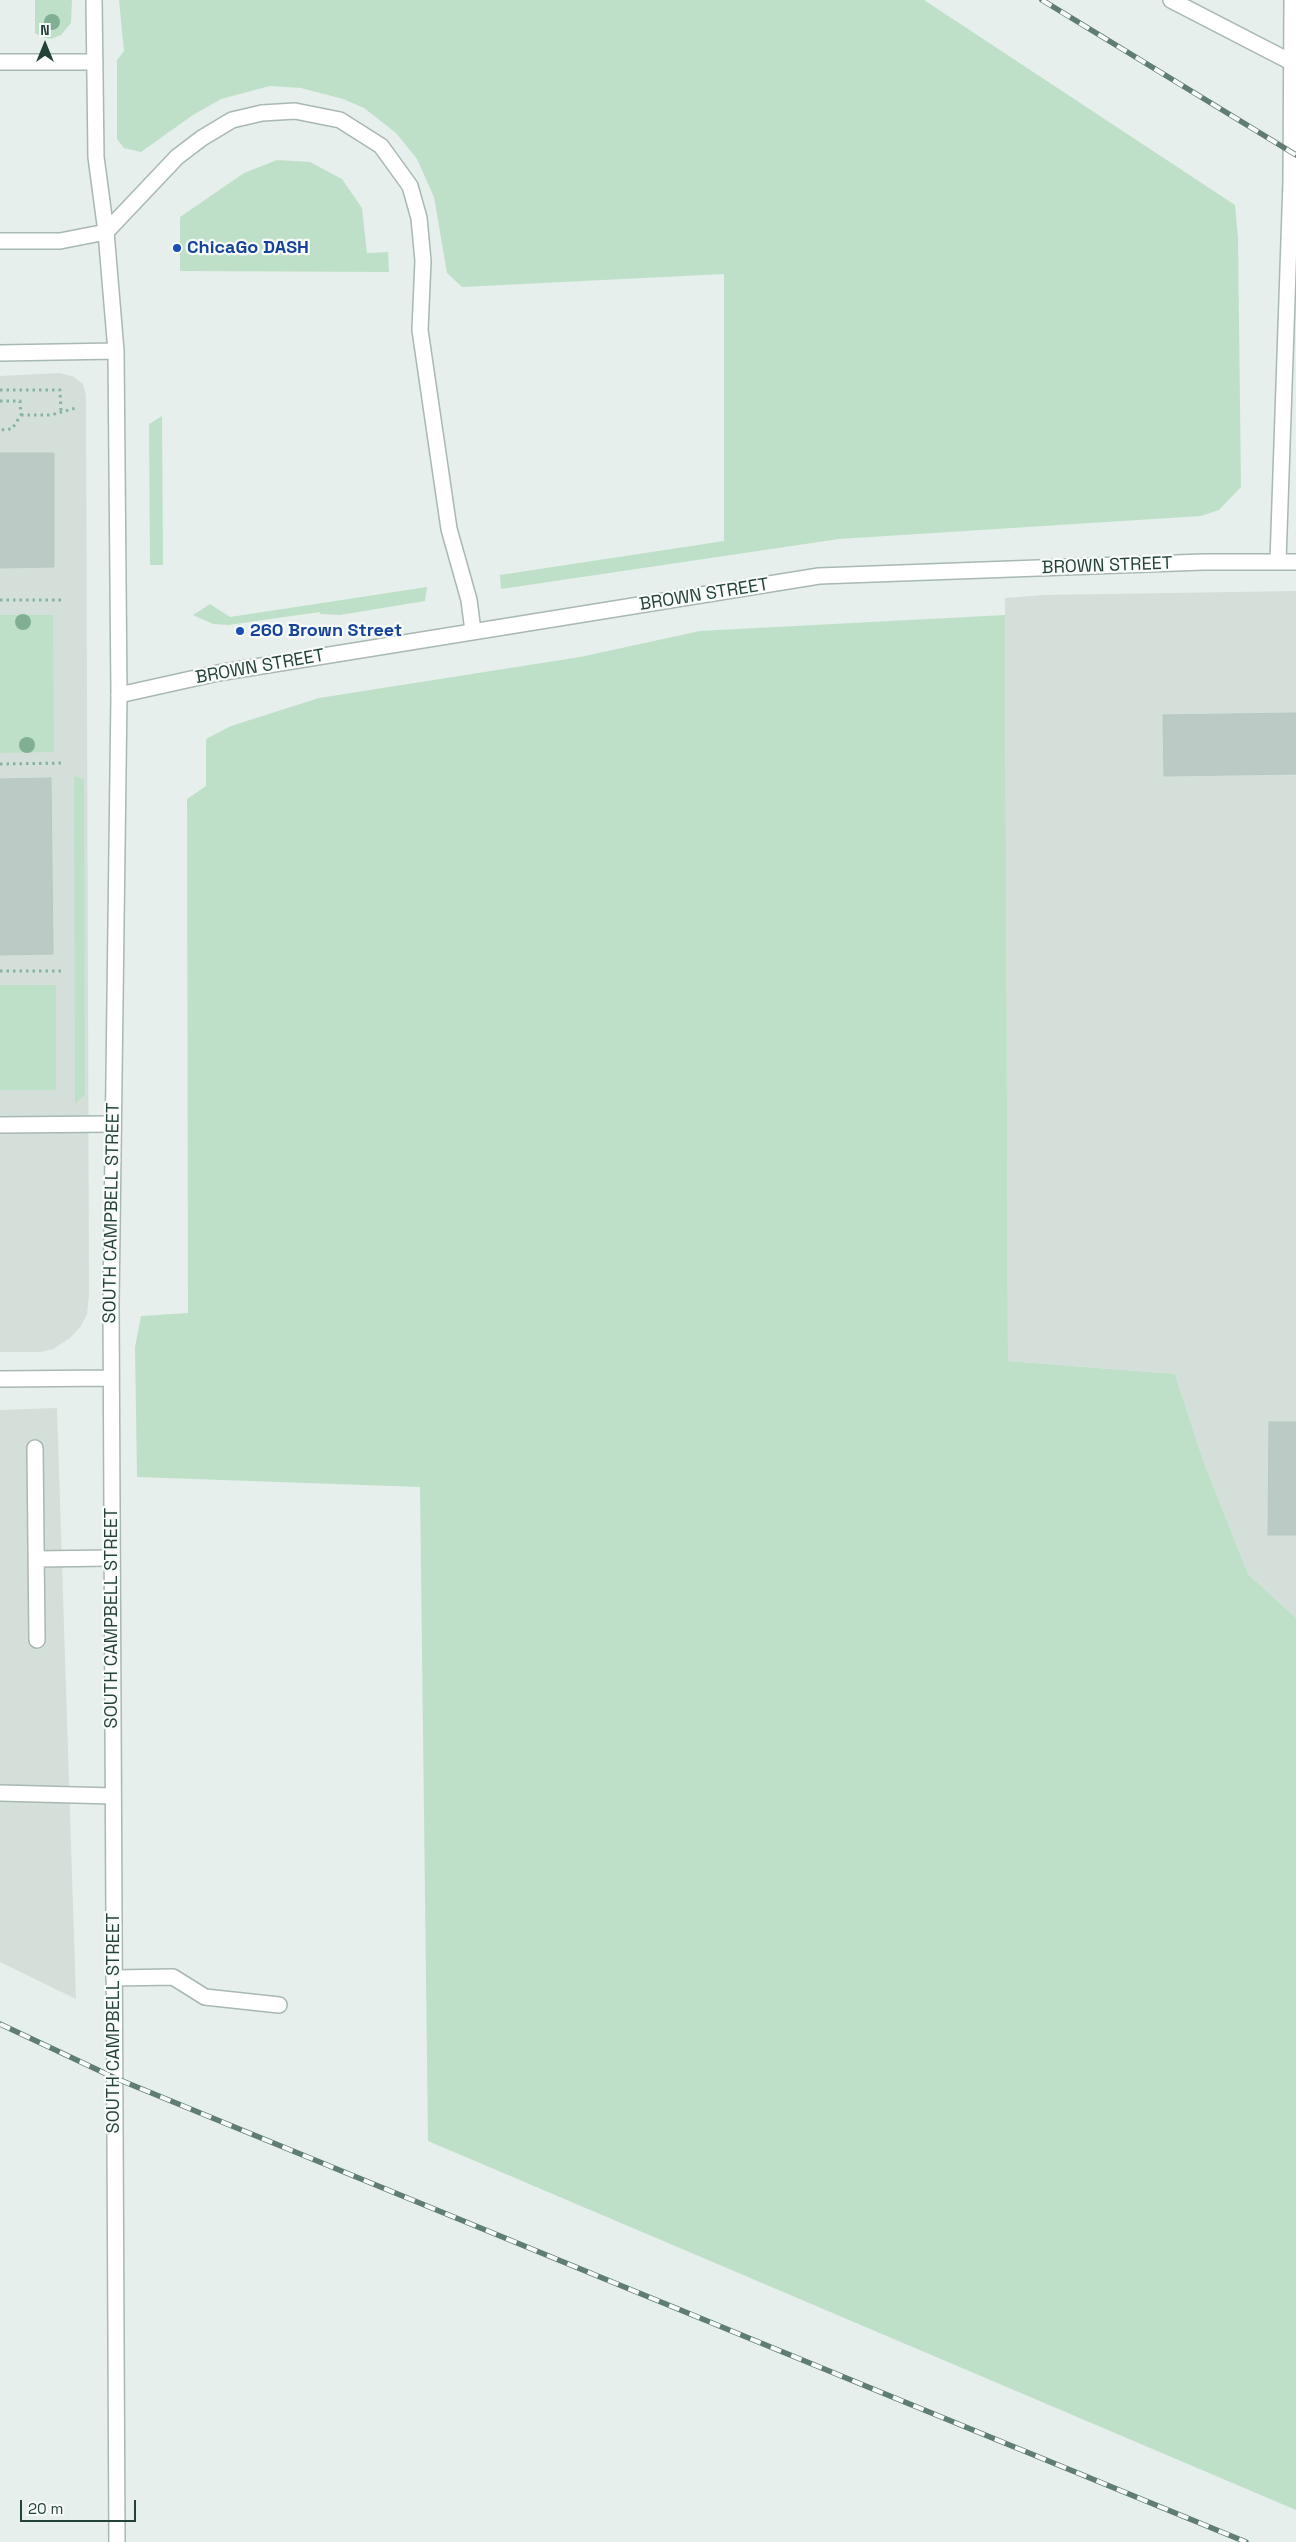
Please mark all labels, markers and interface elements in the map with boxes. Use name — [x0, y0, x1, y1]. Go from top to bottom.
north arrow — [20, 20, 70, 70]
text: N — [40, 21, 50, 39]
place label: ChicaGo DASH — [187, 237, 309, 259]
marker: ChicaGo DASH — [171, 242, 183, 254]
street label: BROWN STREET — [1041, 553, 1173, 579]
street label: BROWN STREET — [638, 574, 770, 616]
place label: 260 Brown Street — [250, 620, 402, 642]
marker: 260 Brown Street — [234, 625, 246, 637]
street label: BROWN STREET — [194, 645, 326, 689]
street label: SOUTH CAMPBELL STREET — [99, 1102, 125, 1324]
street label: SOUTH CAMPBELL STREET — [101, 1508, 123, 1728]
street label: SOUTH CAMPBELL STREET — [103, 1913, 125, 2133]
scale bar — [22, 2490, 139, 2522]
text: 20 m — [28, 2499, 63, 2518]

